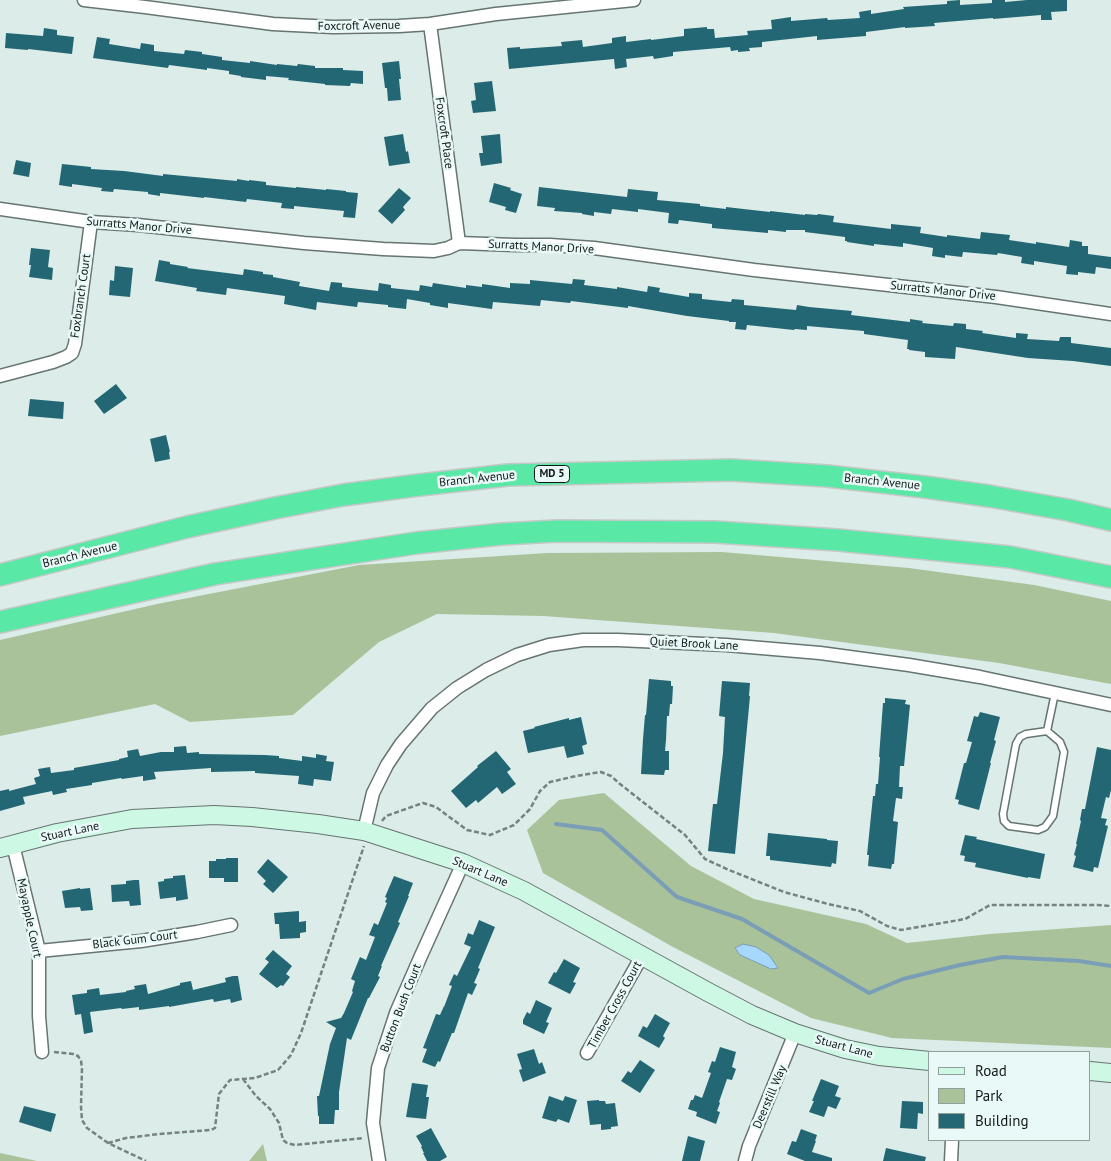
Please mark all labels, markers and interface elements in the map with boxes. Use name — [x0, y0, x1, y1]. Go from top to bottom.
street label: Foxcroft Avenue — [318, 18, 400, 34]
street label: Foxcroft Place — [432, 96, 456, 170]
street label: Surratts Manor Drive — [86, 214, 192, 238]
street label: Surratts Manor Drive — [488, 237, 594, 257]
street label: Foxbranch Court — [68, 253, 94, 339]
street label: Surratts Manor Drive — [890, 278, 996, 304]
road number: MD 5 — [534, 466, 570, 482]
street label: Branch Avenue — [438, 468, 516, 490]
street label: Branch Avenue — [843, 471, 921, 493]
street label: Branch Avenue — [41, 539, 119, 571]
street label: Quiet Brook Lane — [649, 634, 739, 654]
street label: Stuart Lane — [40, 819, 100, 845]
street label: Stuart Lane — [450, 854, 510, 890]
street label: Mayapple Court — [14, 877, 44, 959]
street label: Black Gum Court — [92, 928, 178, 952]
street label: Timber Cross Court — [585, 959, 645, 1051]
street label: Button Bush Court — [377, 962, 425, 1054]
street label: Stuart Lane — [814, 1032, 874, 1062]
legend — [928, 1051, 1091, 1141]
text: Road — [975, 1061, 1007, 1080]
street label: Deerstill Way — [750, 1063, 790, 1131]
text: Park — [975, 1086, 1003, 1105]
text: Building — [975, 1111, 1029, 1130]

